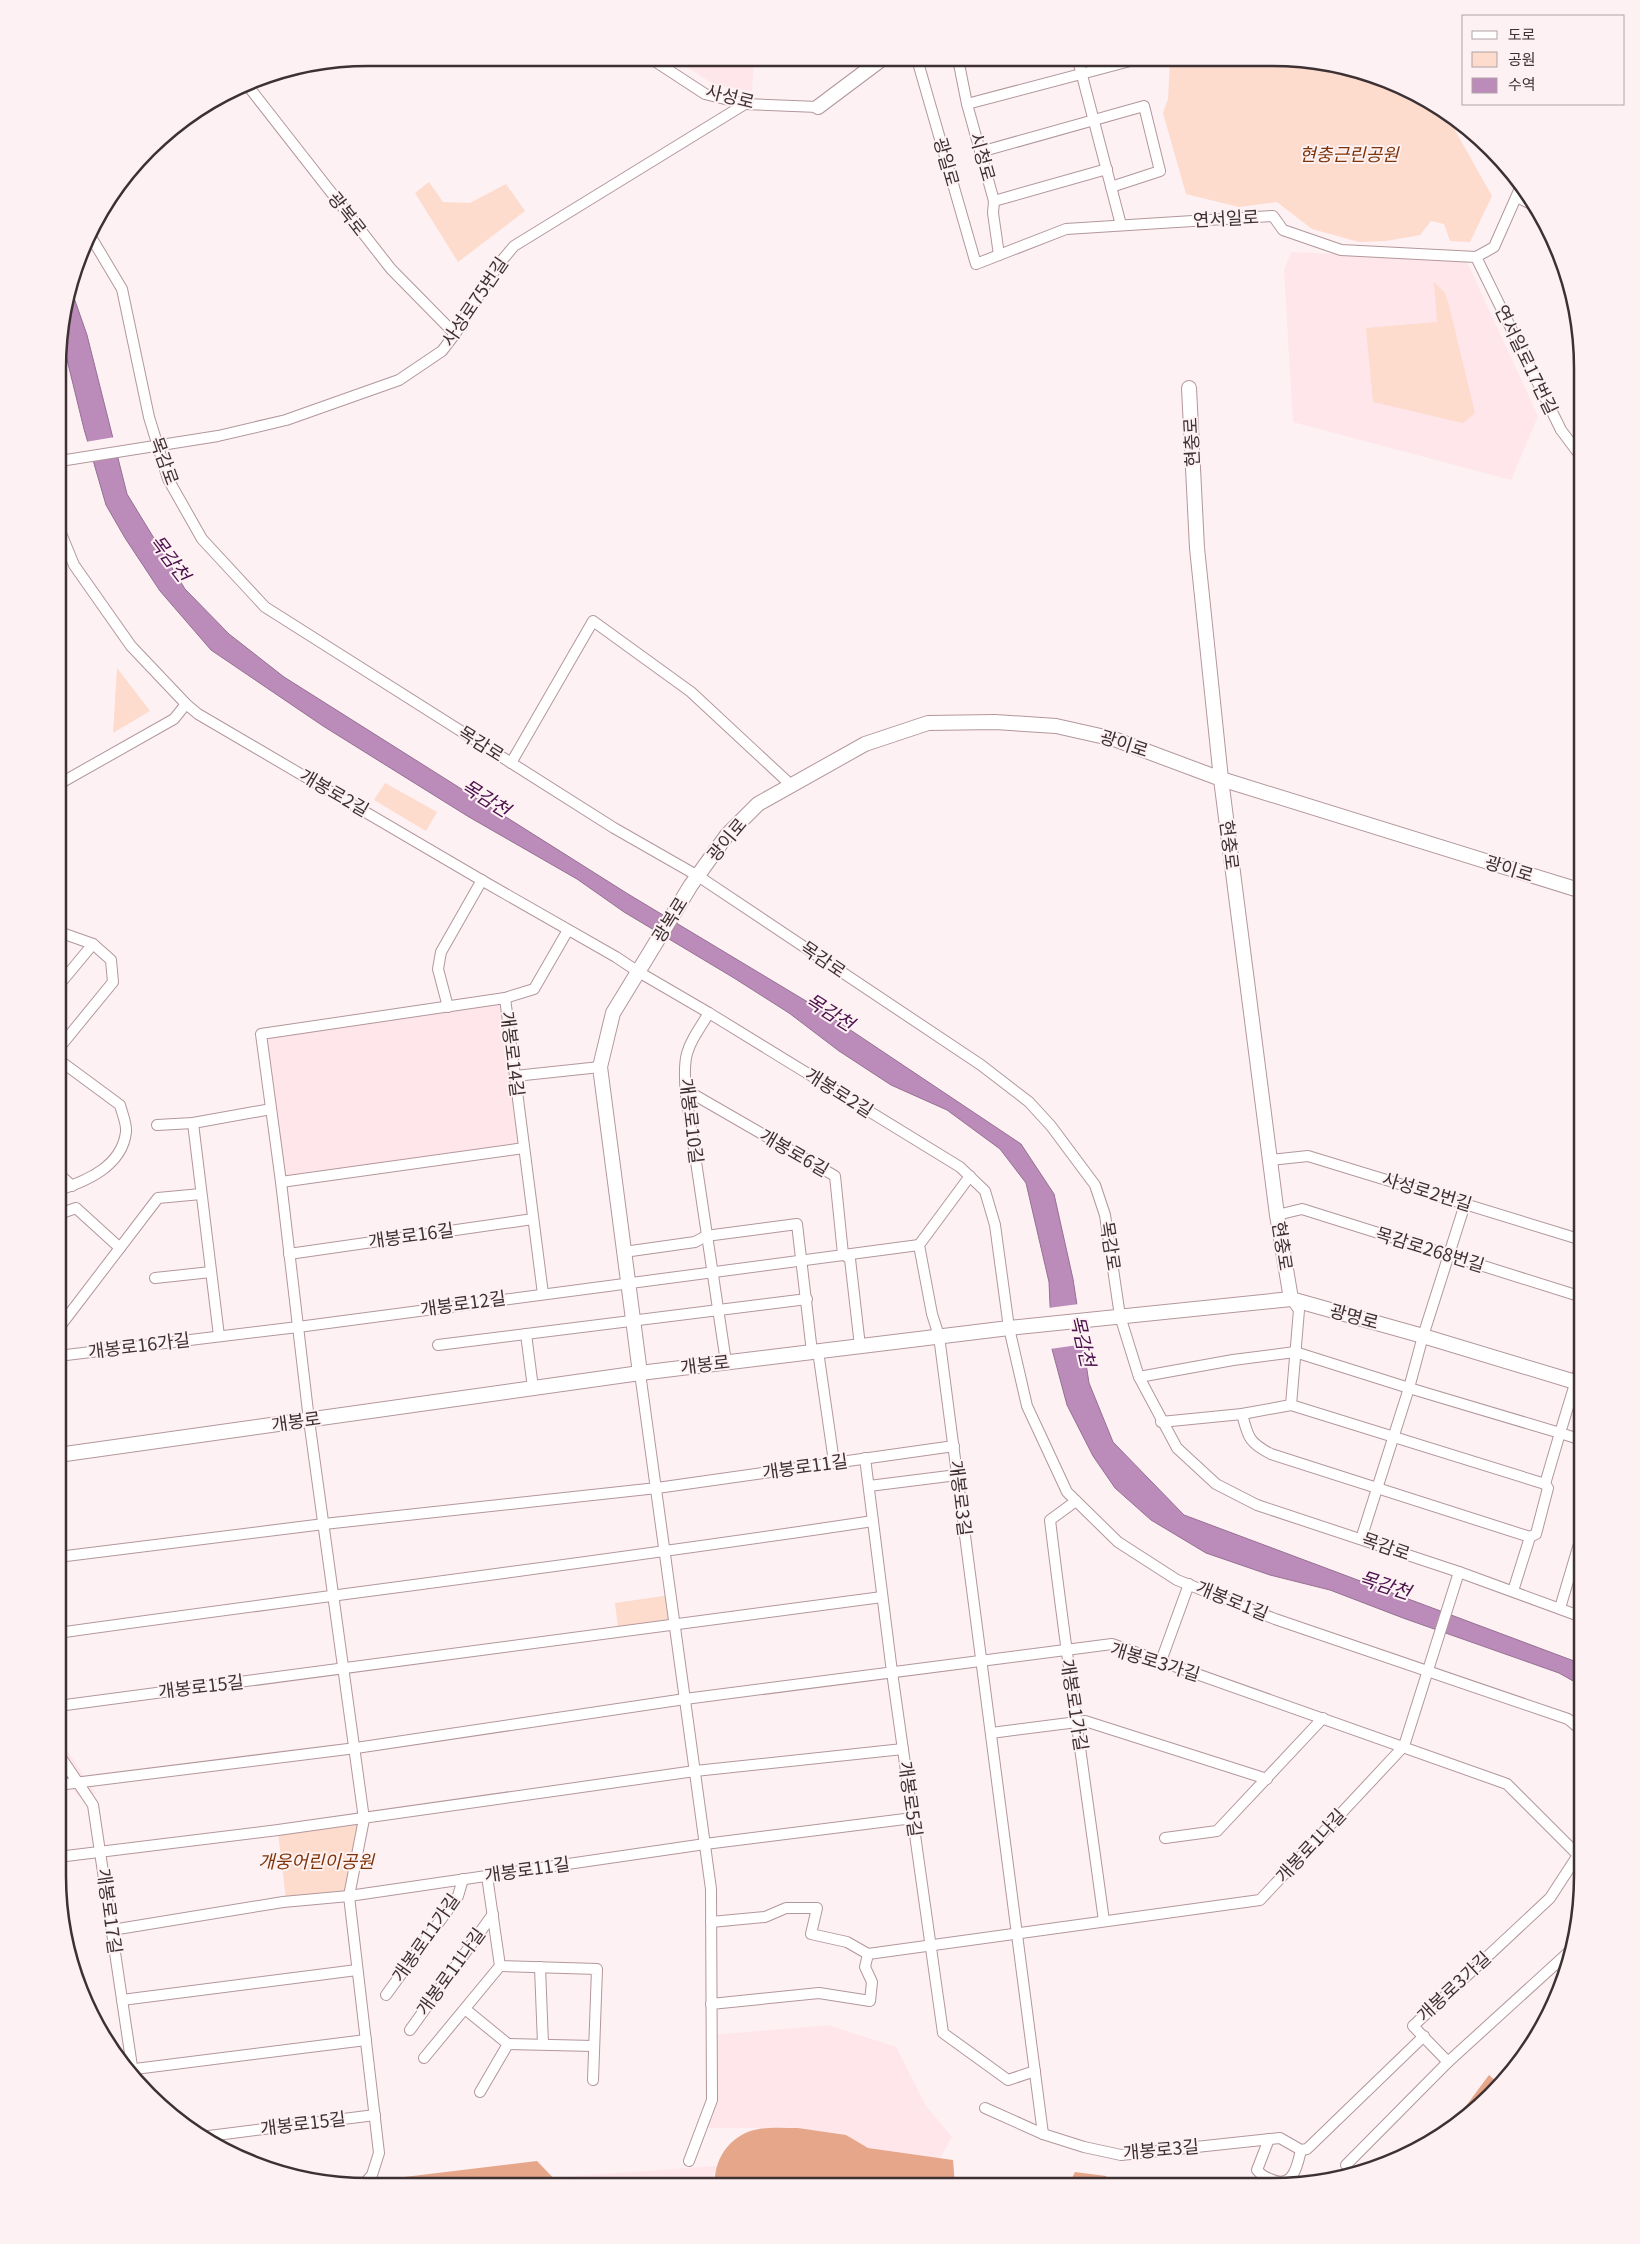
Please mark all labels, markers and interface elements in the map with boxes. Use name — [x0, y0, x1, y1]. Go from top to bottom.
legend — [1462, 15, 1625, 105]
text: 도로 — [1508, 23, 1536, 44]
text: 공원 — [1508, 48, 1536, 69]
text: 수역 — [1508, 73, 1536, 94]
street label: 사성로 — [703, 76, 758, 114]
street label: 시청로 — [965, 129, 1003, 184]
street label: 광일로 — [929, 134, 967, 189]
park label: 현충근린공원 — [1299, 140, 1400, 166]
street label: 광복로 — [323, 185, 374, 240]
street label: 연서일로 — [1192, 202, 1260, 232]
street label: 사성로75번길 — [434, 251, 513, 351]
street label: 연서일로17번길 — [1490, 300, 1566, 418]
street label: 현충로 — [1176, 417, 1204, 468]
street label: 목감로 — [145, 433, 187, 488]
water label: 목감천 — [145, 528, 199, 587]
street label: 목감로 — [454, 718, 510, 766]
street label: 광이로 — [1097, 722, 1152, 762]
street label: 개봉로2길 — [295, 761, 375, 822]
water label: 목감천 — [457, 771, 517, 823]
street label: 광이로 — [700, 811, 751, 866]
street label: 현충로 — [1215, 819, 1247, 871]
street label: 광이로 — [1482, 847, 1537, 887]
street label: 광복로 — [644, 891, 692, 947]
street label: 목감로 — [796, 934, 852, 983]
water label: 목감천 — [801, 985, 861, 1037]
street label: 개봉로14길 — [496, 1009, 532, 1098]
street label: 개봉로2길 — [801, 1060, 879, 1123]
street label: 개봉로10길 — [675, 1076, 711, 1165]
street label: 개봉로6길 — [755, 1121, 835, 1182]
street label: 사성로2번길 — [1379, 1164, 1476, 1216]
street label: 개봉로16길 — [366, 1215, 455, 1253]
street label: 목감로 — [1095, 1219, 1129, 1272]
street label: 현충로 — [1267, 1219, 1301, 1272]
street label: 목감로268번길 — [1373, 1219, 1488, 1277]
street label: 개봉로12길 — [418, 1283, 507, 1321]
street label: 광명로 — [1327, 1296, 1382, 1334]
water label: 목감천 — [1065, 1312, 1104, 1371]
street label: 개봉로16가길 — [86, 1325, 191, 1363]
street label: 개봉로 — [679, 1347, 731, 1379]
street label: 개봉로 — [269, 1404, 322, 1436]
street label: 개봉로11길 — [760, 1446, 849, 1484]
street label: 개봉로3길 — [944, 1458, 980, 1537]
street label: 목감로 — [1359, 1525, 1414, 1565]
water label: 목감천 — [1356, 1563, 1416, 1605]
street label: 개봉로1길 — [1193, 1573, 1273, 1625]
street label: 개봉로3가길 — [1107, 1634, 1204, 1686]
street label: 개봉로1가길 — [1056, 1657, 1096, 1753]
street label: 개봉로15길 — [156, 1667, 245, 1703]
street label: 개봉로5길 — [894, 1759, 930, 1838]
street label: 개봉로1나길 — [1268, 1802, 1351, 1887]
park label: 개웅어린이공원 — [258, 1847, 375, 1873]
street label: 개봉로11길 — [482, 1849, 571, 1887]
street label: 개봉로17길 — [92, 1866, 130, 1955]
street label: 개봉로11가길 — [384, 1887, 464, 1986]
street label: 개봉로11나길 — [409, 1922, 490, 2020]
street label: 개봉로3가길 — [1410, 1944, 1495, 2027]
street label: 개봉로15길 — [258, 2104, 347, 2140]
street label: 개봉로3길 — [1122, 2132, 1200, 2164]

